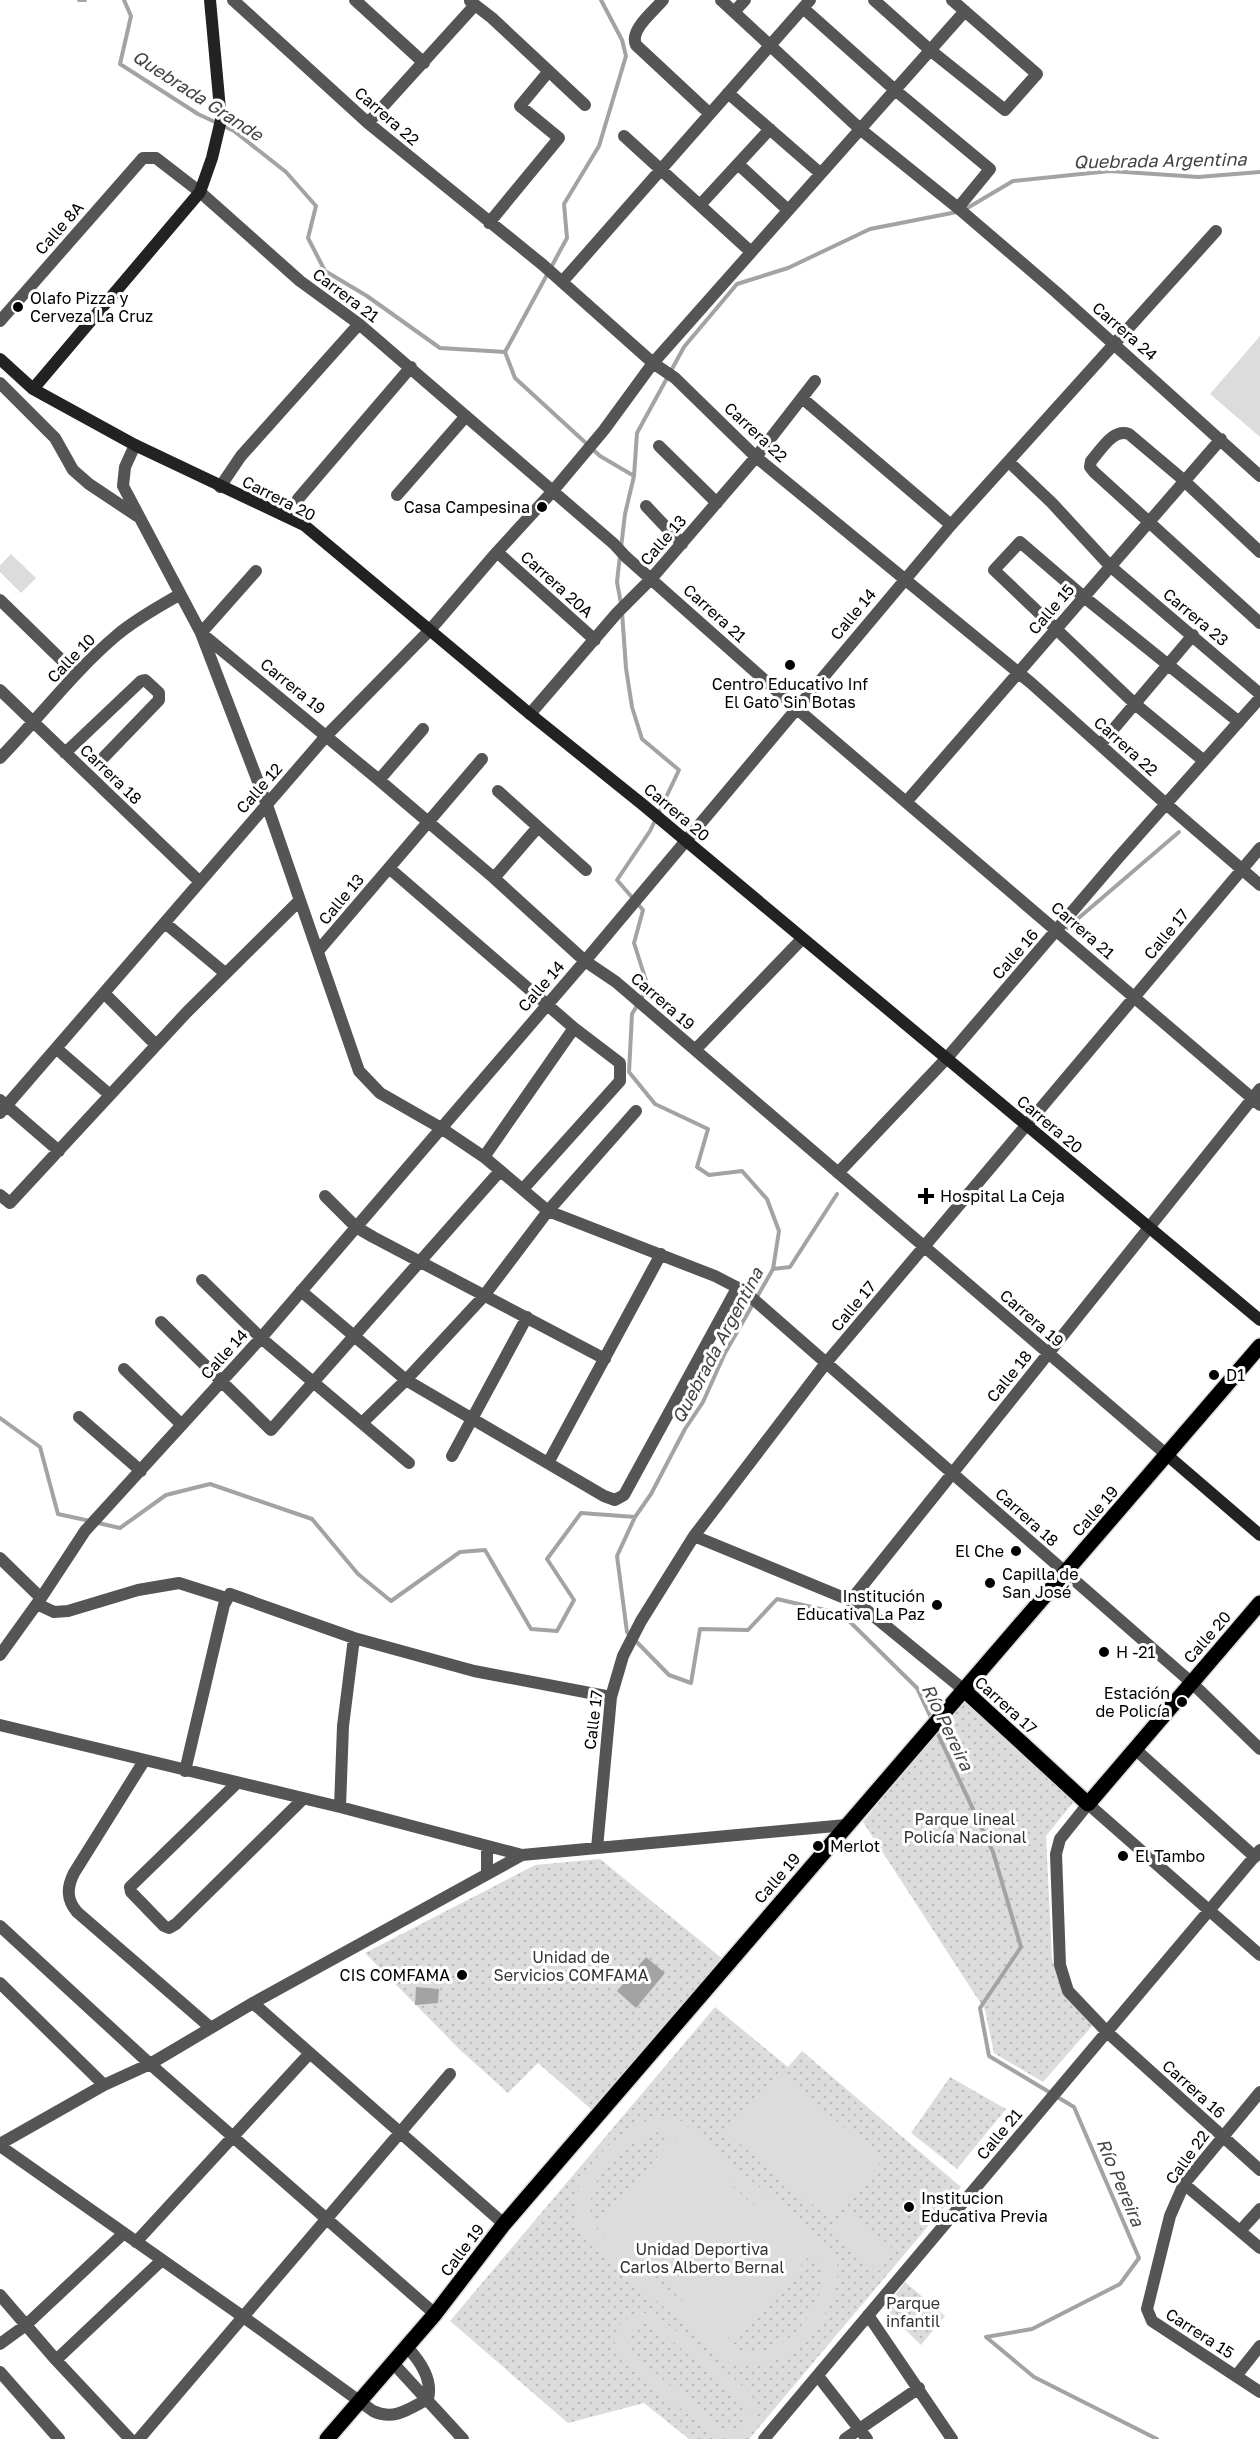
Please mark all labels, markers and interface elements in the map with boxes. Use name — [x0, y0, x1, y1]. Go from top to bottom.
water label: Quebrada Grande — [129, 45, 269, 146]
street label: Carrera 22 — [351, 82, 423, 150]
water label: Quebrada Argentina — [1073, 147, 1248, 173]
street label: Calle 8A — [31, 197, 88, 259]
street label: Carrera 21 — [309, 264, 383, 327]
place label: Olafo Pizza y Cerveza La Cruz — [30, 288, 153, 326]
street label: Carrera 24 — [1088, 297, 1162, 365]
marker: Olafo Pizza y Cerveza La Cruz — [11, 300, 25, 314]
street label: Carrera 22 — [720, 398, 792, 466]
street label: Carrera 20 — [239, 471, 319, 525]
place label: Casa Campesina — [404, 497, 530, 517]
marker: Casa Campesina — [535, 500, 549, 514]
street label: Calle 13 — [636, 511, 690, 569]
street label: Carrera 20A — [517, 546, 598, 622]
street label: Carrera 21 — [679, 580, 751, 647]
street label: Calle 15 — [1024, 580, 1078, 638]
street label: Calle 14 — [826, 584, 880, 644]
street label: Carrera 23 — [1159, 584, 1233, 650]
street label: Calle 10 — [43, 629, 99, 687]
street label: Carrera 19 — [256, 654, 330, 718]
marker: Centro Educativo Inf El Gato Sin Botas — [783, 658, 797, 672]
place label: Centro Educativo Inf El Gato Sin Botas — [712, 674, 868, 712]
street label: Carrera 22 — [1090, 712, 1162, 780]
street label: Carrera 18 — [76, 740, 146, 808]
street label: Calle 12 — [232, 759, 286, 817]
street label: Carrera 20 — [640, 779, 714, 845]
street label: Calle 13 — [314, 869, 368, 929]
street label: Carrera 21 — [1047, 897, 1119, 963]
street label: Calle 17 — [1139, 905, 1193, 963]
street label: Calle 16 — [988, 925, 1042, 983]
street label: Calle 14 — [514, 956, 568, 1016]
street label: Carrera 19 — [627, 968, 699, 1034]
street label: Carrera 20 — [1013, 1091, 1087, 1157]
place label: Hospital La Ceja — [940, 1186, 1065, 1206]
marker: Hospital La Ceja — [917, 1187, 935, 1205]
water label: Quebrada Argentina — [667, 1263, 768, 1427]
street label: Calle 17 — [826, 1277, 880, 1335]
street label: Carrera 19 — [996, 1285, 1068, 1351]
street label: Calle 14 — [196, 1325, 252, 1383]
street label: Calle 18 — [982, 1346, 1036, 1406]
place label: D1 — [1226, 1365, 1245, 1385]
marker: D1 — [1207, 1368, 1221, 1382]
street label: Calle 19 — [1068, 1482, 1122, 1540]
street label: Carrera 18 — [991, 1483, 1063, 1551]
place label: El Che — [955, 1541, 1004, 1561]
marker: El Che — [1009, 1544, 1023, 1558]
place label: Capilla de San José — [1002, 1564, 1078, 1602]
marker: Capilla de San José — [983, 1576, 997, 1590]
place label: Institución Educativa La Paz — [796, 1586, 925, 1624]
marker: Institución Educativa La Paz — [930, 1598, 944, 1612]
street label: Calle 20 — [1179, 1607, 1235, 1667]
place label: H -21 — [1116, 1642, 1156, 1662]
marker: H -21 — [1097, 1645, 1111, 1659]
street label: Carrera 17 — [971, 1672, 1041, 1738]
water label: Río Pereira — [918, 1680, 979, 1775]
place label: Estación de Policía — [1096, 1683, 1170, 1721]
street label: Calle 17 — [579, 1689, 607, 1751]
marker: Estación de Policía — [1175, 1695, 1189, 1709]
park label: Parque lineal Policía Nacional — [903, 1809, 1027, 1847]
place label: Merlot — [830, 1836, 880, 1856]
marker: Merlot — [811, 1839, 825, 1853]
place label: El Tambo — [1135, 1846, 1205, 1866]
street label: Calle 19 — [750, 1849, 804, 1907]
marker: El Tambo — [1116, 1849, 1130, 1863]
park label: Unidad de Servicios COMFAMA — [494, 1947, 649, 1985]
place label: CIS COMFAMA — [340, 1965, 450, 1985]
marker: CIS COMFAMA — [455, 1968, 469, 1982]
street label: Carrera 16 — [1158, 2055, 1230, 2123]
street label: Calle 21 — [972, 2104, 1026, 2164]
street label: Calle 22 — [1161, 2126, 1213, 2188]
water label: Río Pereira — [1093, 2135, 1150, 2230]
place label: Institucion Educativa Previa — [921, 2188, 1048, 2226]
marker: Institucion Educativa Previa — [902, 2200, 916, 2214]
street label: Calle 19 — [436, 2220, 488, 2280]
park label: Unidad Deportiva Carlos Alberto Bernal — [620, 2239, 784, 2277]
park label: Parque infantil — [886, 2293, 940, 2331]
street label: Carrera 15 — [1162, 2303, 1238, 2363]

